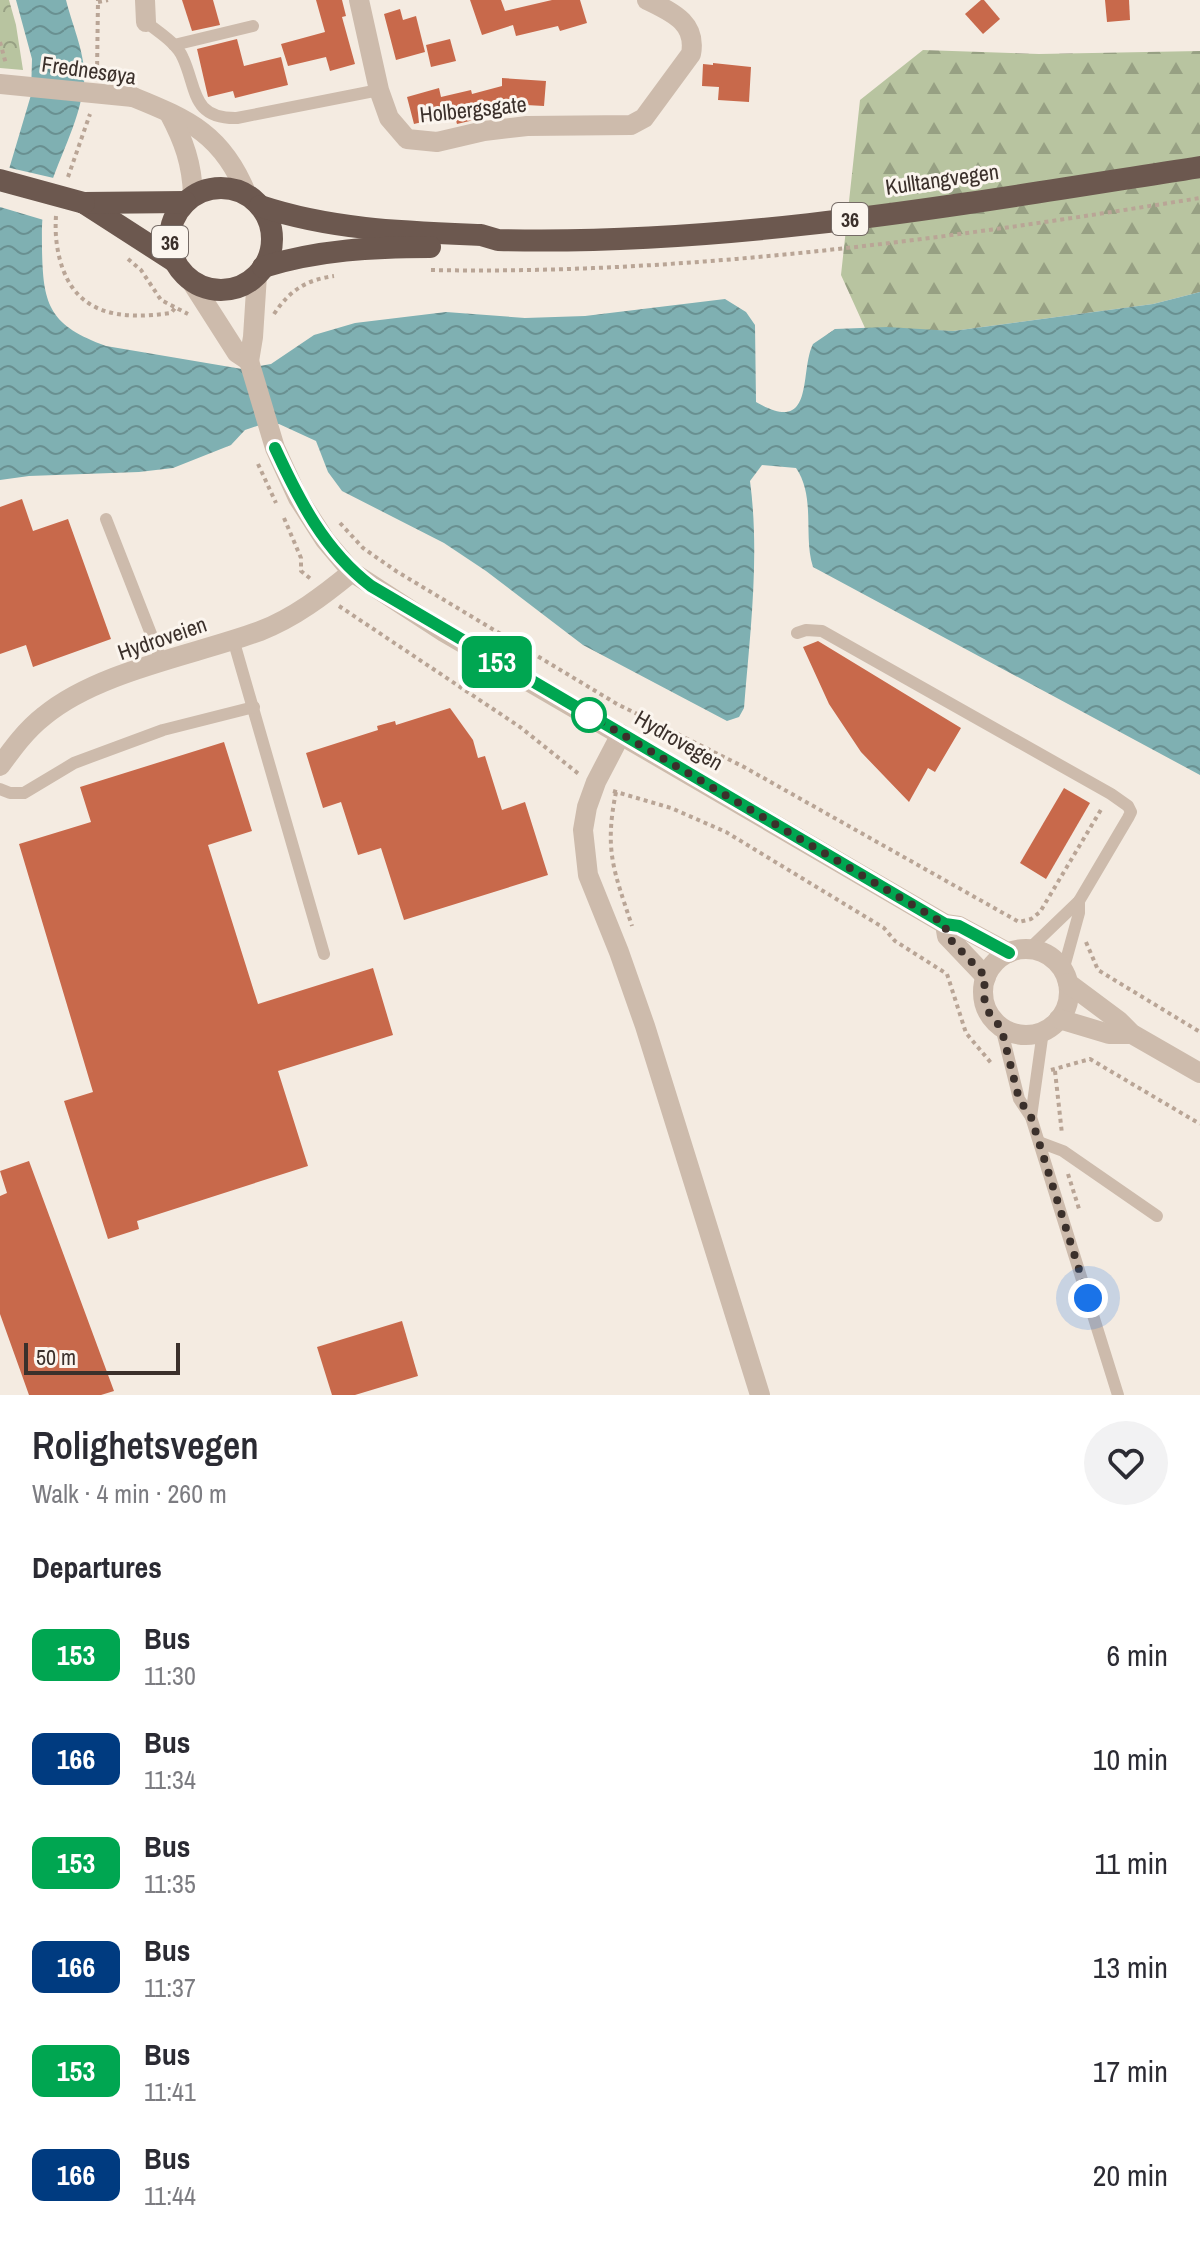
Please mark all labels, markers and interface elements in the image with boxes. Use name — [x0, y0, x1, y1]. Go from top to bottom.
street label: Frednesøya — [40, 49, 138, 91]
street label: Holbergsgate — [418, 88, 528, 130]
street label: Kulltangvegen — [883, 156, 1001, 202]
road number: 36 — [832, 203, 868, 235]
road number: 36 — [152, 226, 188, 258]
street label: Hydroveien — [114, 609, 210, 667]
line badge: 153 — [451, 636, 543, 688]
text: 153 — [478, 643, 516, 681]
unlabelled marker — [572, 698, 606, 732]
street label: Hydrovegen — [629, 703, 729, 777]
your location — [1068, 1278, 1108, 1318]
scale bar — [24, 1339, 180, 1375]
text: 50 m — [36, 1342, 76, 1372]
text: Rolighetsvegen — [32, 1420, 259, 1471]
button: heart — [1084, 1421, 1168, 1505]
text: Walk · 4 min · 260 m — [32, 1476, 227, 1511]
text: Departures — [32, 1547, 162, 1587]
text: Bus — [144, 1618, 190, 1658]
text: 6 min — [1106, 1635, 1168, 1675]
text: 153 — [57, 1636, 95, 1674]
text: 11:30 — [144, 1658, 196, 1693]
text: Bus — [144, 1722, 190, 1762]
text: 10 min — [1093, 1739, 1168, 1779]
text: 166 — [57, 1740, 95, 1778]
text: 11:34 — [144, 1762, 196, 1797]
text: Bus — [144, 1826, 190, 1866]
text: 11 min — [1095, 1843, 1168, 1883]
text: 153 — [57, 1844, 95, 1882]
text: 11:35 — [144, 1866, 196, 1901]
text: Bus — [144, 1930, 190, 1970]
text: 13 min — [1093, 1947, 1168, 1987]
text: 166 — [57, 1948, 95, 1986]
text: 11:37 — [144, 1970, 196, 2005]
text: Bus — [144, 2034, 190, 2074]
text: 17 min — [1093, 2051, 1168, 2091]
text: 153 — [57, 2052, 95, 2090]
text: 11:41 — [144, 2074, 196, 2109]
text: Bus — [144, 2138, 190, 2178]
text: 20 min — [1093, 2155, 1168, 2195]
text: 166 — [57, 2156, 95, 2194]
text: 11:44 — [144, 2178, 196, 2213]

